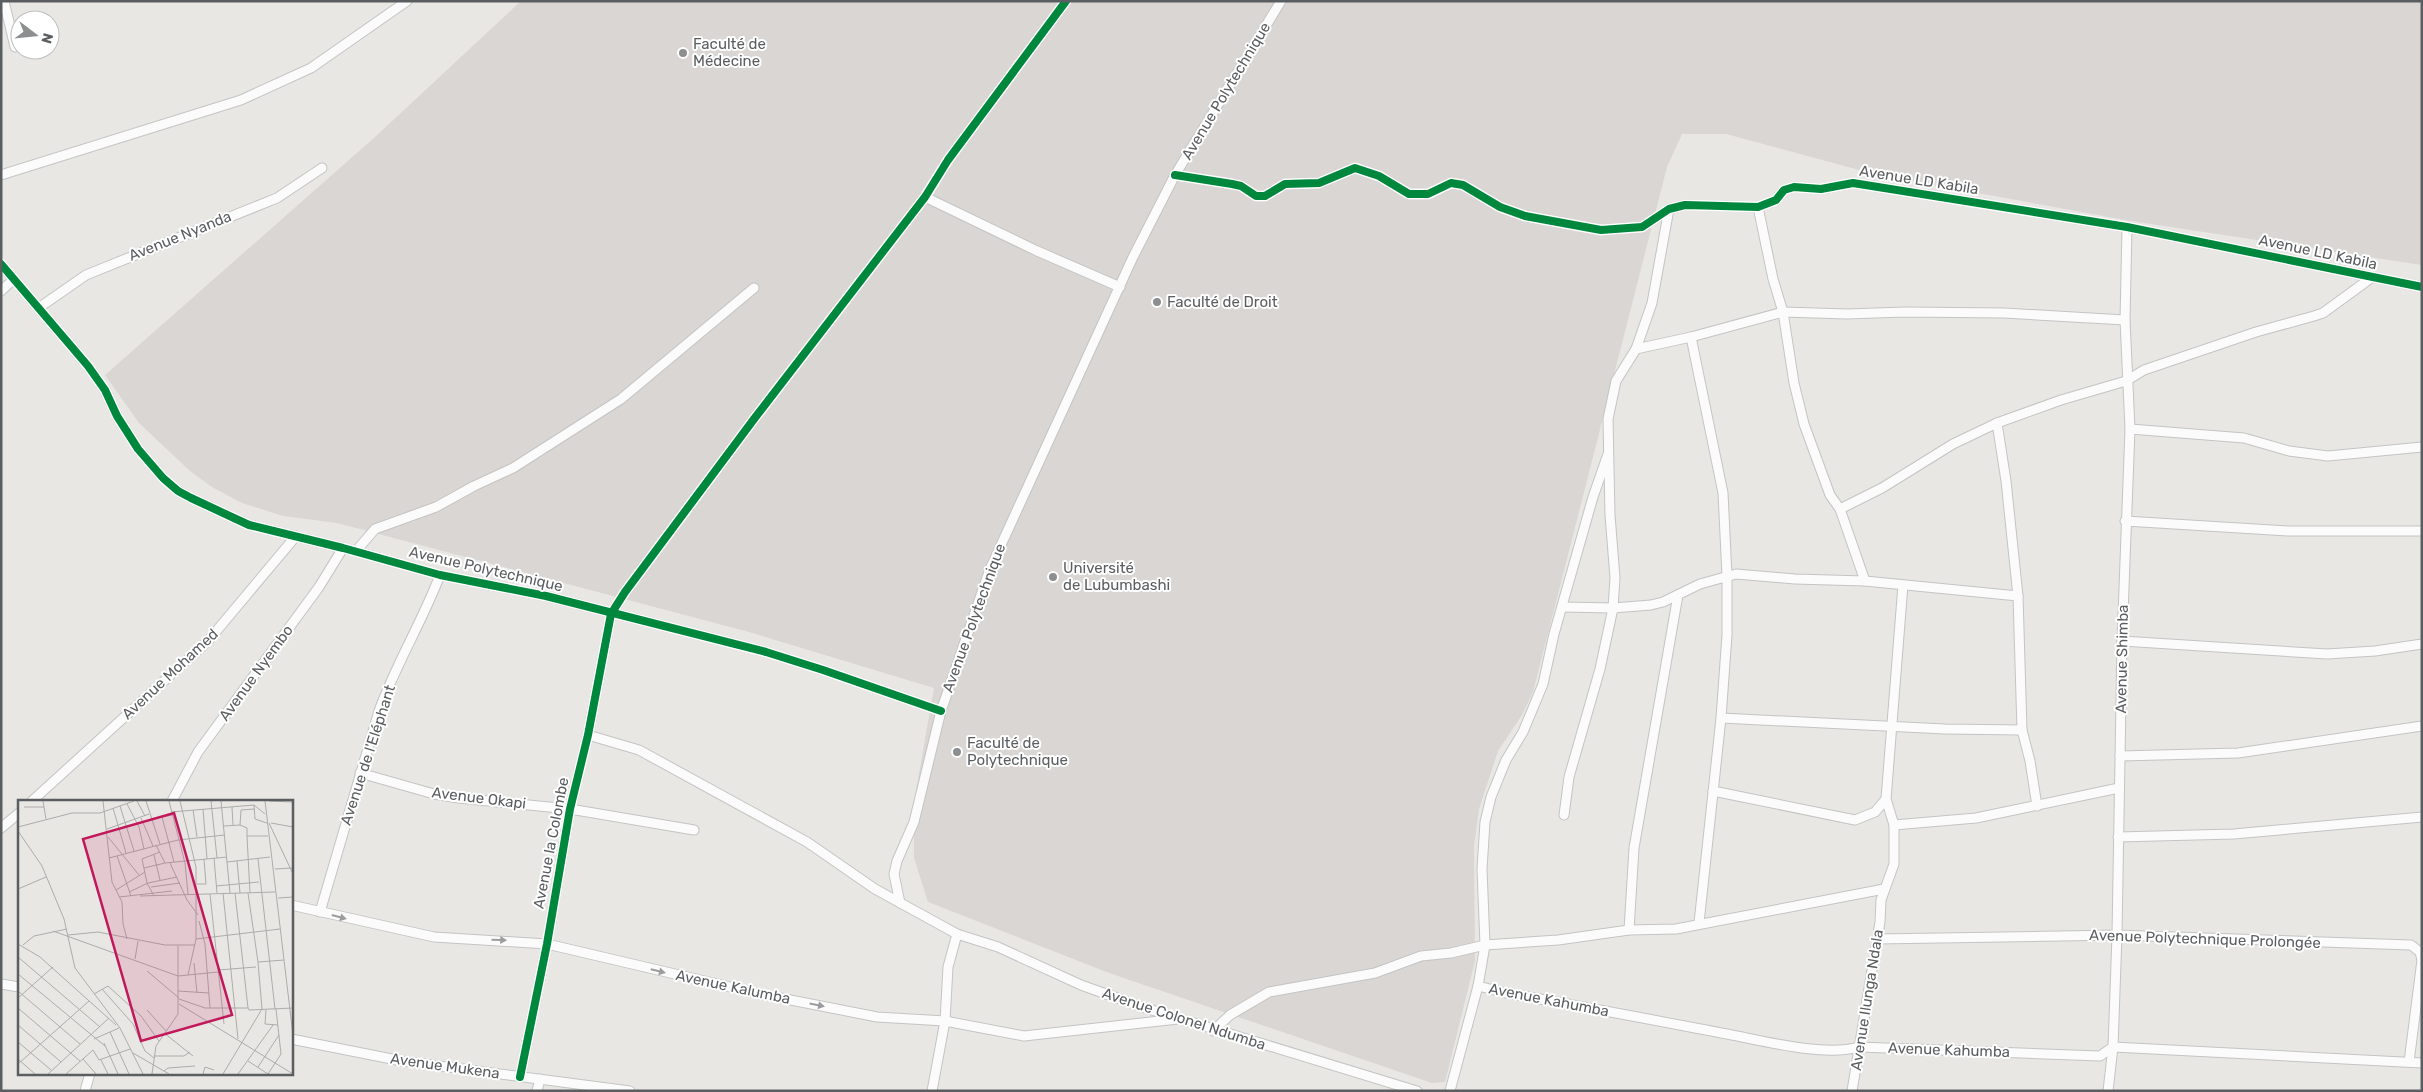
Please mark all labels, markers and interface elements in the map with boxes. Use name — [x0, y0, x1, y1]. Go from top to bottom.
north arrow — [10, 10, 60, 60]
street label: Avenue Polytechnique — [1178, 19, 1274, 163]
text: N — [37, 31, 57, 46]
place label: Faculté de Médecine — [693, 35, 766, 70]
marker: Faculté de Médecine — [677, 47, 689, 59]
street label: Avenue LD Kabila — [1858, 162, 1980, 198]
street label: Avenue Nyanda — [126, 207, 234, 265]
street label: Avenue LD Kabila — [2257, 231, 2379, 273]
place label: Faculté de Droit — [1167, 293, 1278, 311]
marker: Faculté de Droit — [1151, 296, 1163, 308]
street label: Avenue Polytechnique — [939, 541, 1009, 695]
street label: Avenue Polytechnique — [407, 543, 565, 595]
place label: Université de Lubumbashi — [1063, 559, 1170, 594]
marker: Université de Lubumbashi — [1047, 571, 1059, 583]
street label: Avenue Shimba — [2112, 604, 2132, 714]
street label: Avenue Nyembo — [215, 622, 297, 724]
street label: Avenue Mohamed — [118, 625, 222, 723]
street label: Avenue de l'Eléphant — [337, 682, 399, 827]
place label: Faculté de Polytechnique — [967, 734, 1068, 769]
marker: Faculté de Polytechnique — [951, 746, 963, 758]
street label: Avenue la Colombe — [529, 776, 573, 910]
street label: Avenue Okapi — [431, 783, 527, 813]
inset map — [18, 800, 292, 1074]
one-way arrow — [331, 913, 346, 921]
street label: Avenue Polytechnique Prolongée — [2089, 926, 2321, 952]
street label: Avenue Ilunga Ndala — [1847, 928, 1887, 1072]
one-way arrow — [491, 936, 507, 944]
street label: Avenue Kalumba — [674, 966, 792, 1008]
one-way arrow — [650, 967, 665, 975]
street label: Avenue Kahumba — [1487, 980, 1611, 1020]
street label: Avenue Colonel Ndumba — [1100, 984, 1268, 1054]
one-way arrow — [809, 1001, 824, 1009]
street label: Avenue Kahumba — [1888, 1039, 2010, 1061]
street label: Avenue Mukena — [389, 1049, 501, 1083]

